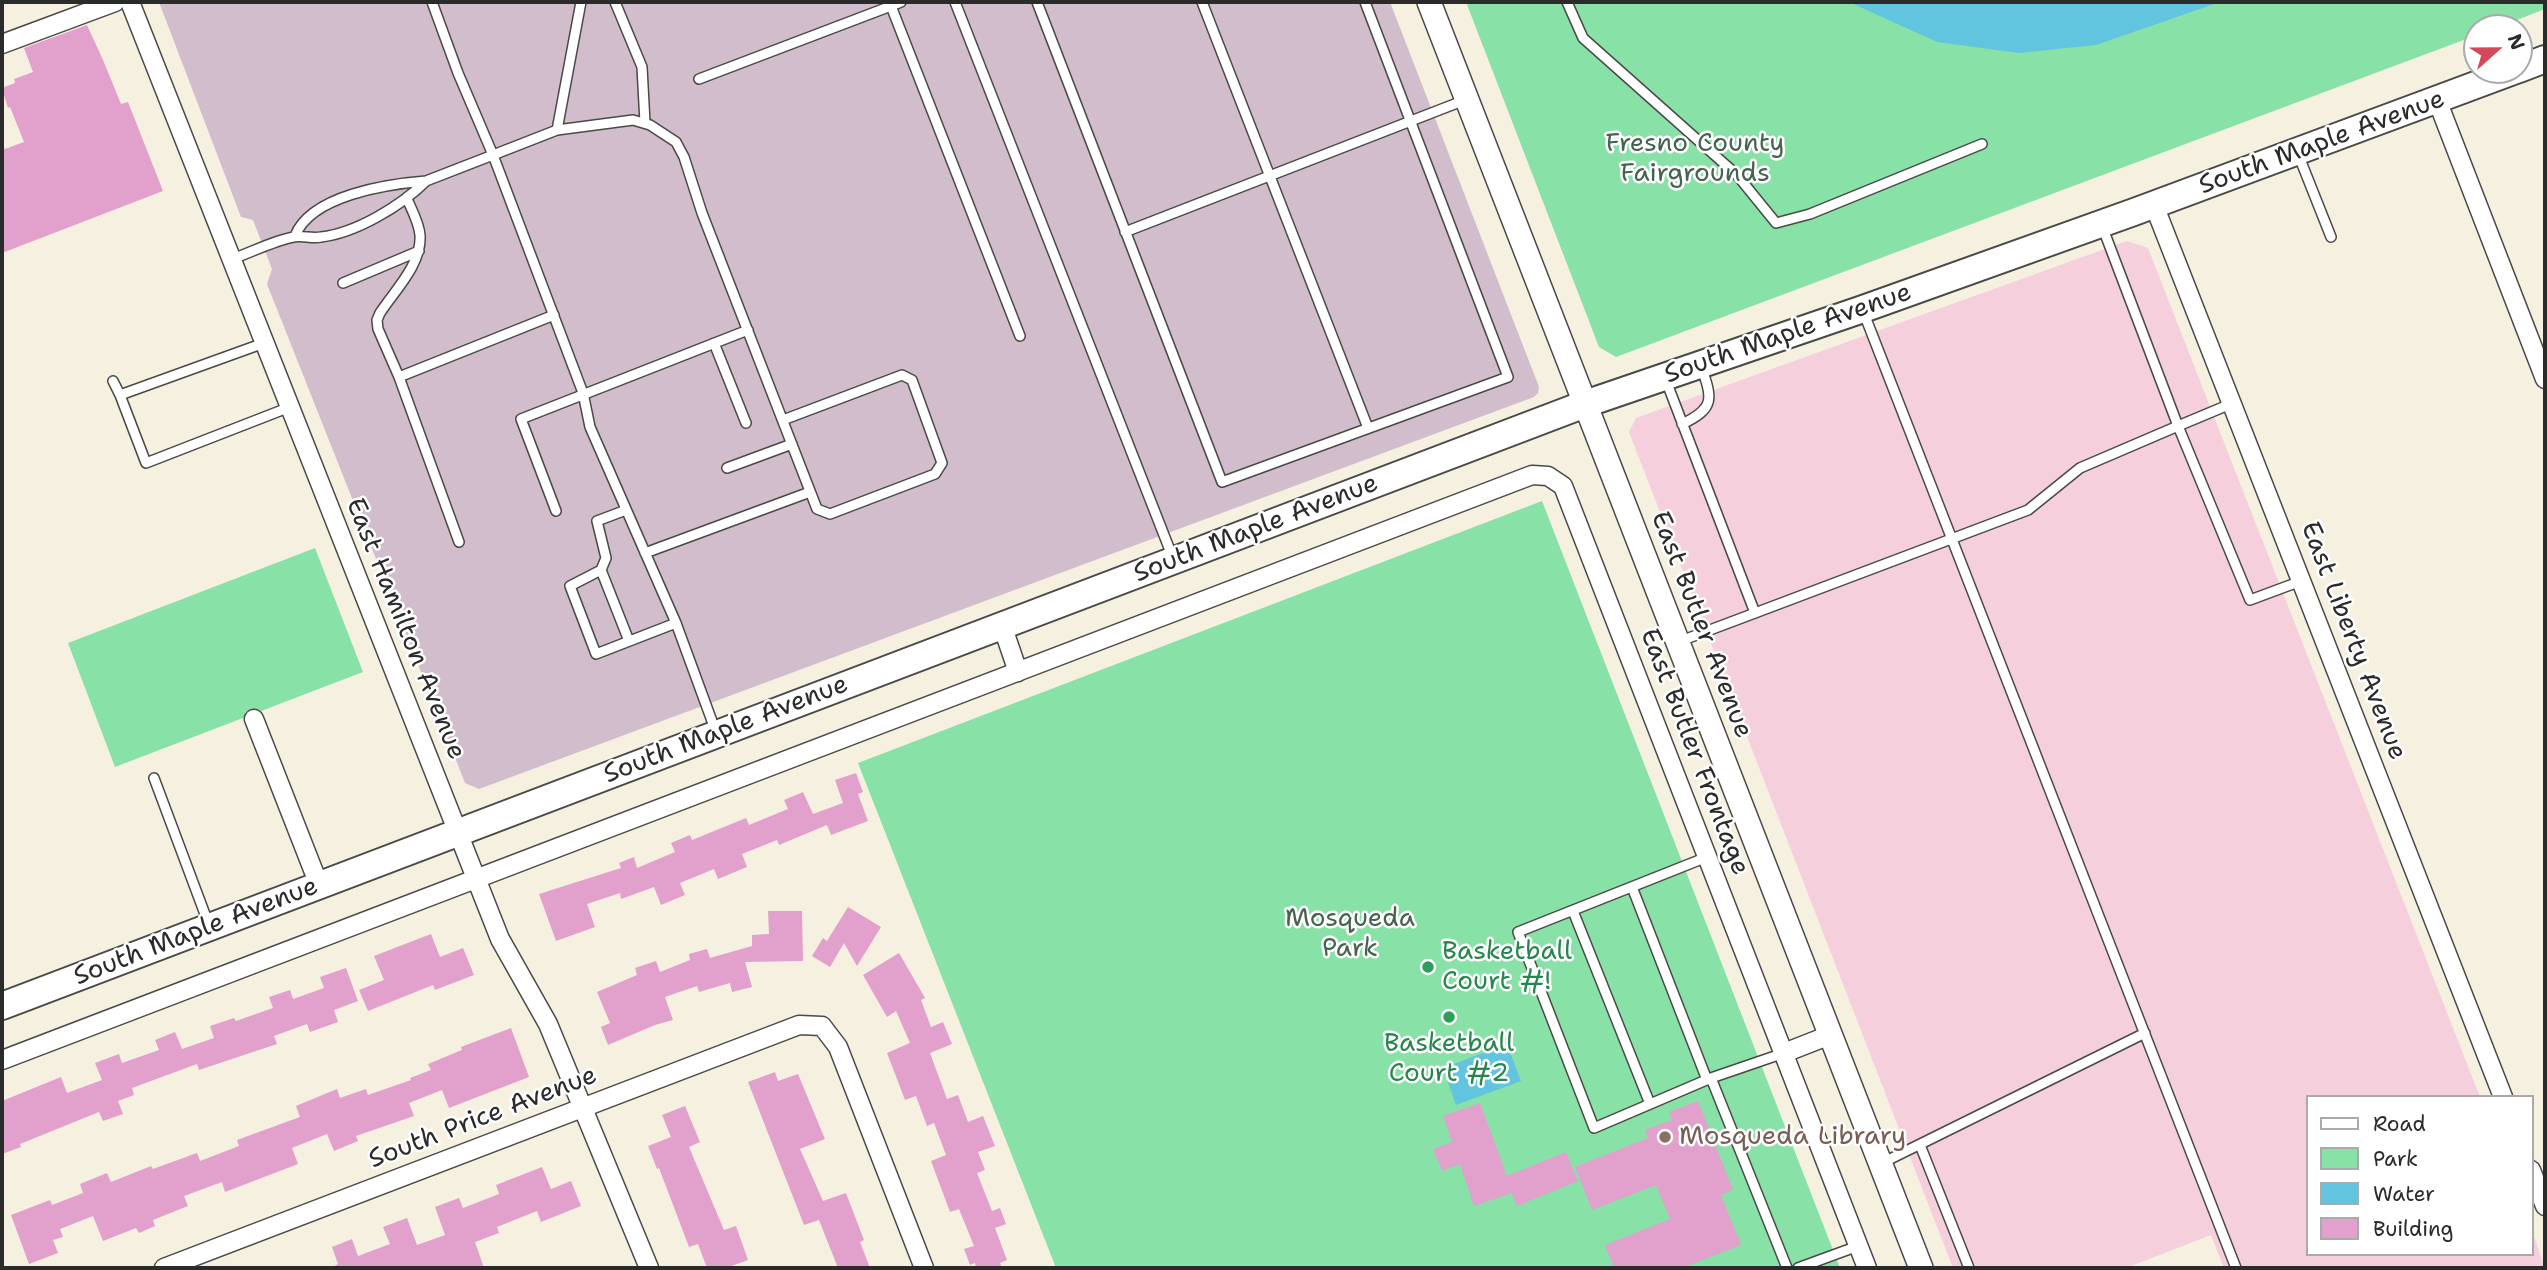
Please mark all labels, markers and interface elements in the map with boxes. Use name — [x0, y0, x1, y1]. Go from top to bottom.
north arrow — [2463, 14, 2533, 84]
text: N — [2502, 31, 2531, 54]
street label: South Maple Avenue — [2195, 84, 2449, 202]
park label: Fresno County Fairgrounds — [1606, 128, 1784, 190]
street label: South Maple Avenue — [1660, 277, 1916, 391]
street label: South Maple Avenue — [1129, 468, 1383, 590]
street label: East Hamilton Avenue — [338, 494, 472, 764]
street label: East Butler Avenue — [1643, 507, 1759, 743]
street label: East Liberty Avenue — [2293, 518, 2413, 764]
street label: East Butler Frontage — [1633, 624, 1755, 880]
street label: South Maple Avenue — [599, 669, 853, 791]
street label: South Maple Avenue — [69, 871, 323, 993]
park label: Mosqueda Park — [1285, 903, 1415, 964]
place label: Basketball Court #! — [1442, 936, 1572, 998]
marker: Basketball Court #! — [1420, 959, 1436, 975]
marker: Basketball Court #2 — [1441, 1009, 1457, 1025]
place label: Basketball Court #2 — [1384, 1028, 1514, 1090]
street label: South Price Avenue — [365, 1060, 601, 1176]
legend — [2306, 1095, 2533, 1256]
text: Road — [2373, 1110, 2426, 1138]
place label: Mosqueda Library — [1679, 1121, 1906, 1153]
marker: Mosqueda Library — [1657, 1129, 1673, 1145]
text: Park — [2373, 1145, 2418, 1173]
text: Water — [2373, 1180, 2435, 1208]
text: Building — [2373, 1215, 2453, 1243]

